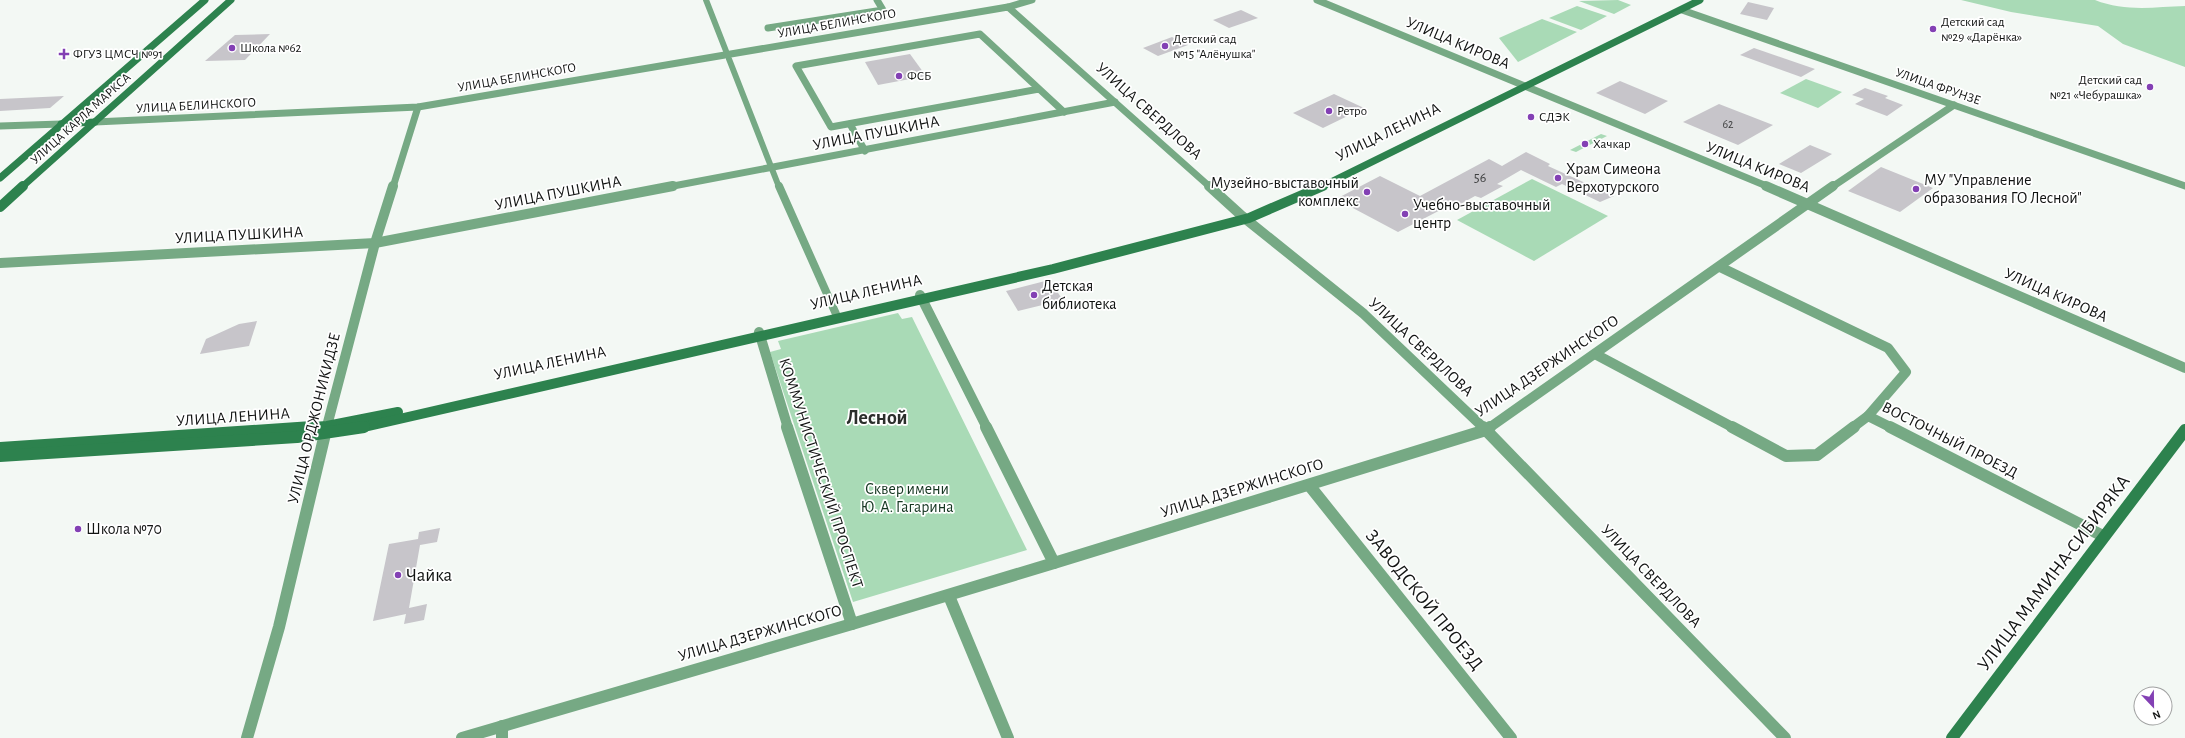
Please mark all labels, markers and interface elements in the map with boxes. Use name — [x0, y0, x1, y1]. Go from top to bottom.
street label: УЛИЦА БЕЛИНСКОГО — [777, 7, 897, 41]
street label: УЛИЦА КИРОВА — [1404, 14, 1513, 72]
place label: Детский сад №29 «Дарёнка» — [1941, 16, 2022, 44]
marker: Детский сад №29 «Дарёнка» — [1928, 24, 1938, 34]
place label: Детский сад №15 "Алёнушка" — [1173, 33, 1256, 61]
marker: Детский сад №15 "Алёнушка" — [1160, 41, 1170, 51]
place label: Школа №62 — [240, 42, 302, 55]
marker: Школа №62 — [227, 43, 237, 53]
marker: ФГУЗ ЦМСЧ №91 — [58, 48, 70, 60]
place label: ФГУЗ ЦМСЧ №91 — [73, 48, 163, 61]
street label: УЛИЦА СВЕРДЛОВА — [1093, 60, 1205, 163]
street label: УЛИЦА БЕЛИНСКОГО — [457, 61, 577, 95]
street label: УЛИЦА ФРУНЗЕ — [1894, 66, 1982, 108]
place label: ФСБ — [907, 70, 931, 83]
street label: УЛИЦА КАРЛА МАРКСА — [29, 71, 134, 167]
marker: ФСБ — [894, 71, 904, 81]
place label: Детский сад №21 «Чебурашка» — [2049, 74, 2142, 102]
marker: Детский сад №21 «Чебурашка» — [2145, 82, 2155, 92]
street label: УЛИЦА БЕЛИНСКОГО — [136, 96, 257, 116]
street label: УЛИЦА ЛЕНИНА — [1333, 100, 1443, 164]
place label: Ретро — [1337, 105, 1367, 118]
marker: Ретро — [1324, 106, 1334, 116]
place label: СДЭК — [1539, 111, 1570, 124]
marker: СДЭК — [1526, 112, 1536, 122]
street label: УЛИЦА ПУШКИНА — [811, 113, 941, 153]
house number: 62 — [1722, 118, 1734, 130]
place label: Хачкар — [1593, 138, 1631, 151]
marker: Хачкар — [1580, 139, 1590, 149]
street label: УЛИЦА КИРОВА — [1704, 139, 1813, 195]
place label: Храм Симеона Верхотурского — [1566, 161, 1661, 196]
house number: 56 — [1474, 171, 1486, 185]
place label: МУ "Управление образования ГО Лесной" — [1924, 172, 2082, 206]
street label: УЛИЦА ПУШКИНА — [493, 173, 623, 213]
marker: Храм Симеона Верхотурского — [1553, 173, 1563, 183]
place label: Музейно-выставочный комплекс — [1211, 175, 1359, 209]
marker: МУ "Управление образования ГО Лесной" — [1911, 184, 1921, 194]
marker: Музейно-выставочный комплекс — [1362, 187, 1372, 197]
place label: Учебно-выставочный центр — [1413, 197, 1551, 231]
marker: Учебно-выставочный центр — [1400, 209, 1410, 219]
street label: УЛИЦА ПУШКИНА — [174, 224, 304, 246]
street label: УЛИЦА КИРОВА — [2002, 265, 2110, 325]
street label: УЛИЦА ЛЕНИНА — [809, 271, 924, 313]
place label: Детская библиотека — [1042, 278, 1117, 312]
marker: Детская библиотека — [1029, 290, 1039, 300]
street label: УЛИЦА СВЕРДЛОВА — [1366, 295, 1477, 400]
street label: УЛИЦА ДЗЕРЖИНСКОГО — [1472, 312, 1622, 420]
street label: УЛИЦА ОРДЖОНИКИДЗЕ — [285, 331, 343, 505]
street label: УЛИЦА ЛЕНИНА — [493, 343, 608, 383]
street label: КОММУНИСТИЧЕСКИЙ ПРОСПЕКТ — [776, 356, 867, 591]
street label: ВОСТОЧНЫЙ ПРОЕЗД — [1879, 398, 2021, 481]
street label: УЛИЦА ЛЕНИНА — [176, 405, 291, 429]
district label: Лесной — [846, 408, 908, 428]
street label: УЛИЦА ДЗЕРЖИНСКОГО — [1159, 456, 1325, 520]
street label: УЛИЦА МАМИНА-СИБИРЯКА — [1974, 472, 2134, 674]
park label: Сквер имени Ю. А. Гагарина — [860, 481, 954, 515]
place label: Школа №70 — [86, 521, 162, 537]
street label: УЛИЦА СВЕРДЛОВА — [1598, 521, 1704, 631]
marker: Школа №70 — [73, 524, 83, 534]
street label: ЗАВОДСКОЙ ПРОЕЗД — [1362, 526, 1487, 674]
place label: Чайка — [406, 566, 453, 585]
marker: Чайка — [393, 570, 403, 580]
street label: УЛИЦА ДЗЕРЖИНСКОГО — [676, 602, 844, 664]
north arrow — [2133, 686, 2173, 726]
text: N — [2151, 708, 2162, 721]

